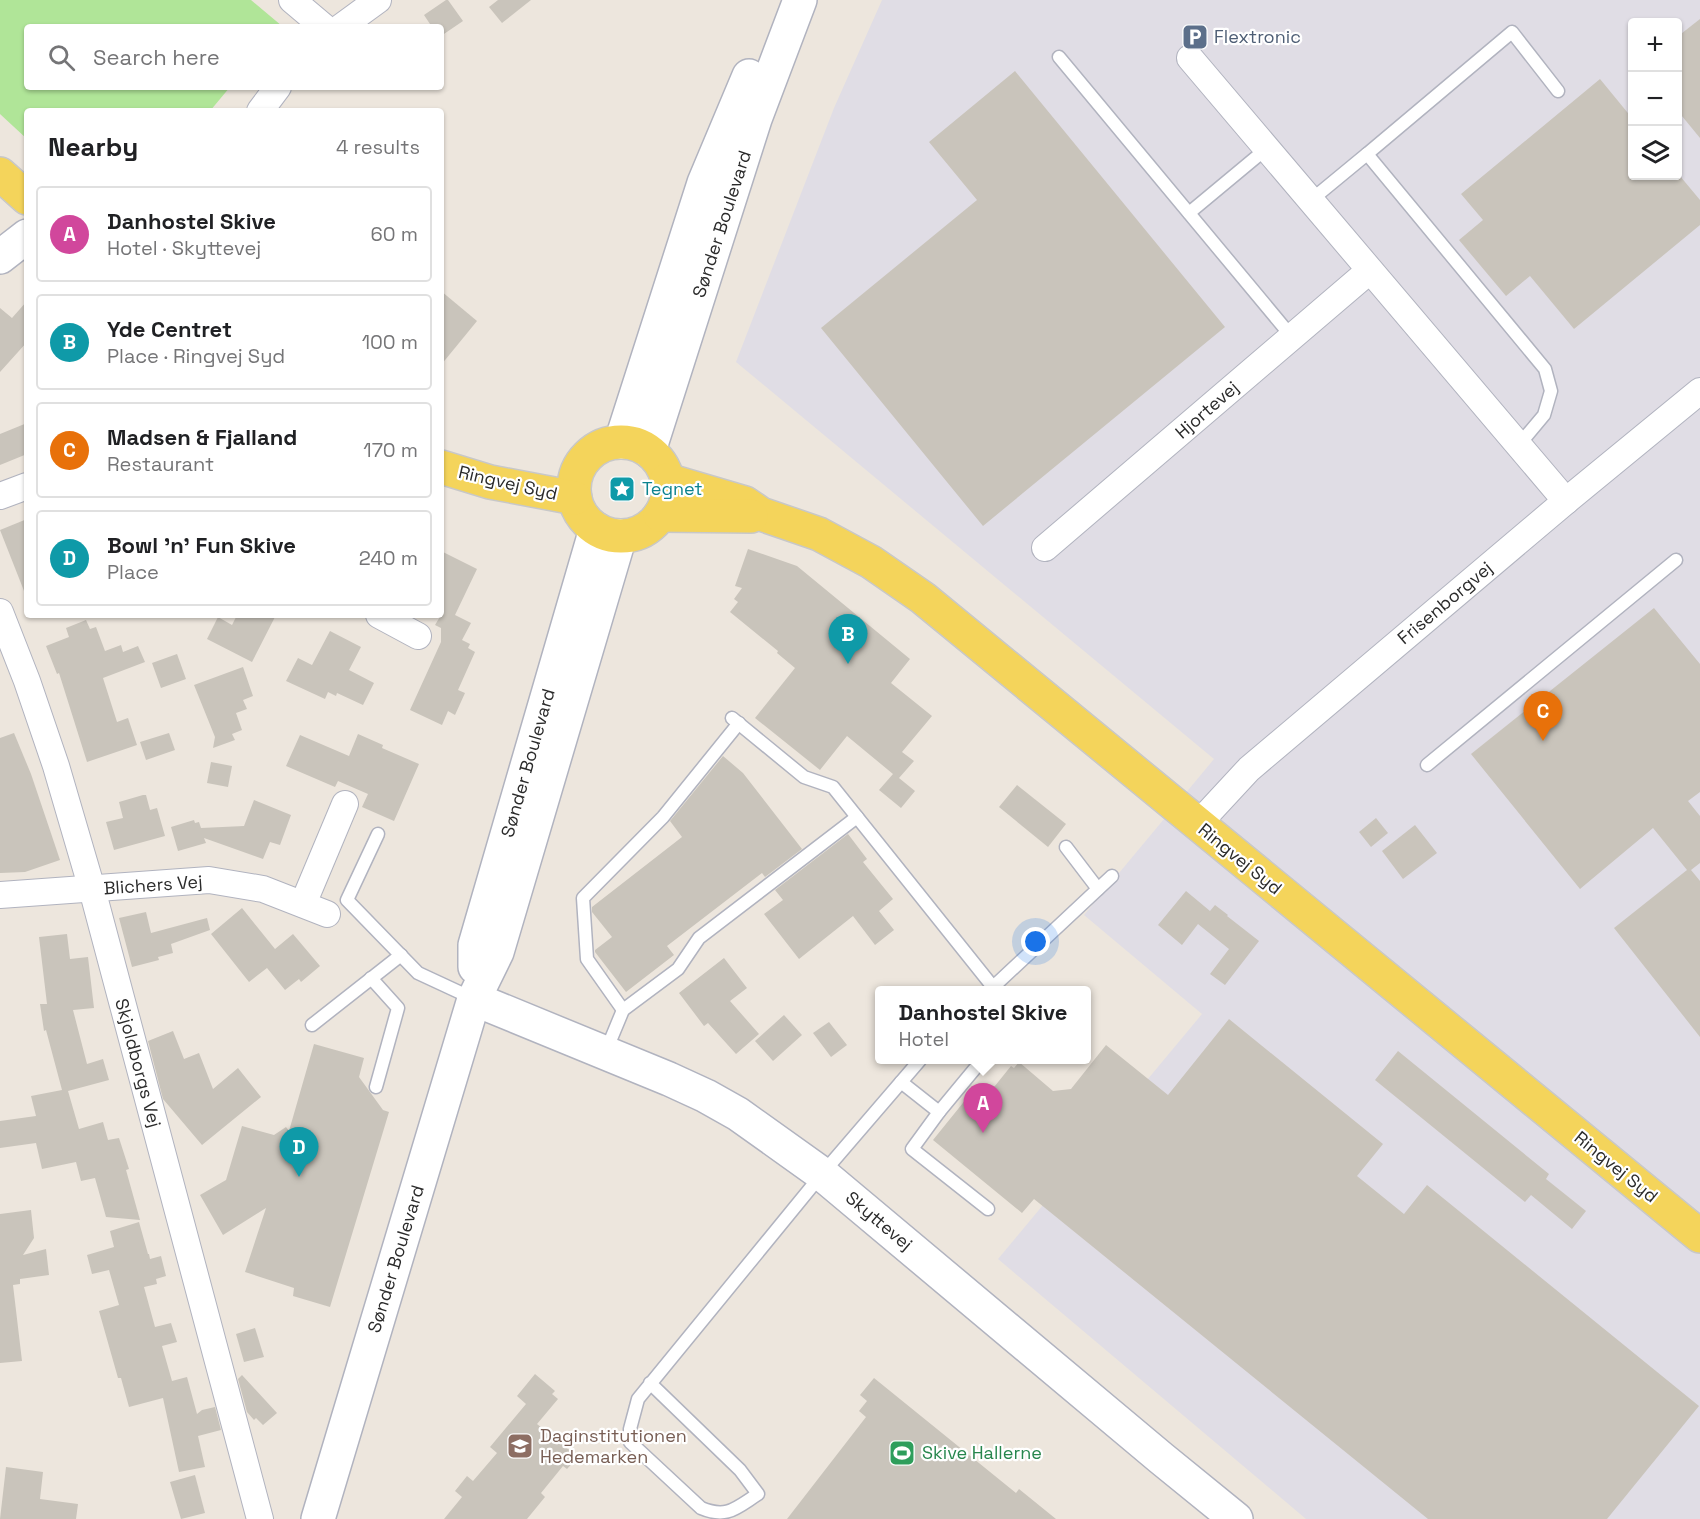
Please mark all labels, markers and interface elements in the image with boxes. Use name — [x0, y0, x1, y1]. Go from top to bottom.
map controls — [1628, 18, 1682, 180]
button: + — [1628, 18, 1682, 72]
parking icon: Flextronic — [1180, 22, 1210, 52]
search box — [24, 24, 444, 90]
place label: Flextronic — [1214, 25, 1301, 48]
icon: search — [45, 41, 78, 74]
text: Search here — [93, 43, 220, 71]
button: − — [1628, 72, 1682, 126]
button: layers — [1628, 126, 1682, 180]
text: Nearby — [48, 130, 138, 164]
text: 4 results — [336, 134, 420, 160]
street label: Sønder Boulevard — [687, 147, 756, 300]
text: Danhostel Skive — [107, 207, 276, 235]
text: A — [63, 221, 76, 247]
text: 60 m — [371, 221, 418, 247]
text: Hotel · Skyttevej — [107, 235, 261, 261]
text: Yde Centret — [107, 315, 232, 343]
text: B — [63, 329, 76, 355]
text: 100 m — [362, 329, 418, 355]
text: Place · Ringvej Syd — [107, 343, 285, 369]
street label: Hjortevej — [1170, 376, 1243, 444]
text: Madsen & Fjalland — [107, 423, 297, 451]
text: C — [63, 437, 76, 463]
text: 170 m — [363, 437, 418, 463]
text: Restaurant — [107, 451, 214, 477]
street label: Ringvej Syd — [456, 460, 560, 505]
place icon: Tegnet — [607, 474, 637, 504]
place label: Tegnet — [642, 477, 703, 500]
text: Bowl 'n' Fun Skive — [107, 531, 296, 559]
text: D — [63, 545, 76, 571]
text: 240 m — [359, 545, 418, 571]
street label: Frisenborgvej — [1392, 556, 1497, 649]
text: Place — [107, 559, 159, 585]
pin: B — [828, 614, 868, 664]
street label: Sønder Boulevard — [495, 686, 560, 840]
pin: C — [1524, 692, 1562, 741]
street label: Ringvej Syd — [1194, 818, 1287, 899]
street label: Blichers Vej — [103, 870, 203, 899]
your location — [1021, 927, 1050, 956]
popup — [875, 986, 1091, 1064]
street label: Skjoldborgs Vej — [110, 996, 167, 1130]
text: Danhostel Skive — [898, 998, 1068, 1026]
text: Hotel — [898, 1026, 949, 1052]
pin: A — [964, 1084, 1002, 1133]
street label: Ringvej Syd — [1570, 1126, 1663, 1207]
pin: D — [280, 1128, 318, 1177]
street label: Sønder Boulevard — [362, 1182, 429, 1336]
street label: Skyttevej — [841, 1186, 918, 1255]
place label: Daginstitutionen Hedemarken — [540, 1424, 687, 1468]
school or university icon: Daginstitutionen Hedemarken — [505, 1431, 535, 1461]
sports icon: Skive Hallerne — [887, 1438, 917, 1468]
place label: Skive Hallerne — [922, 1441, 1042, 1464]

